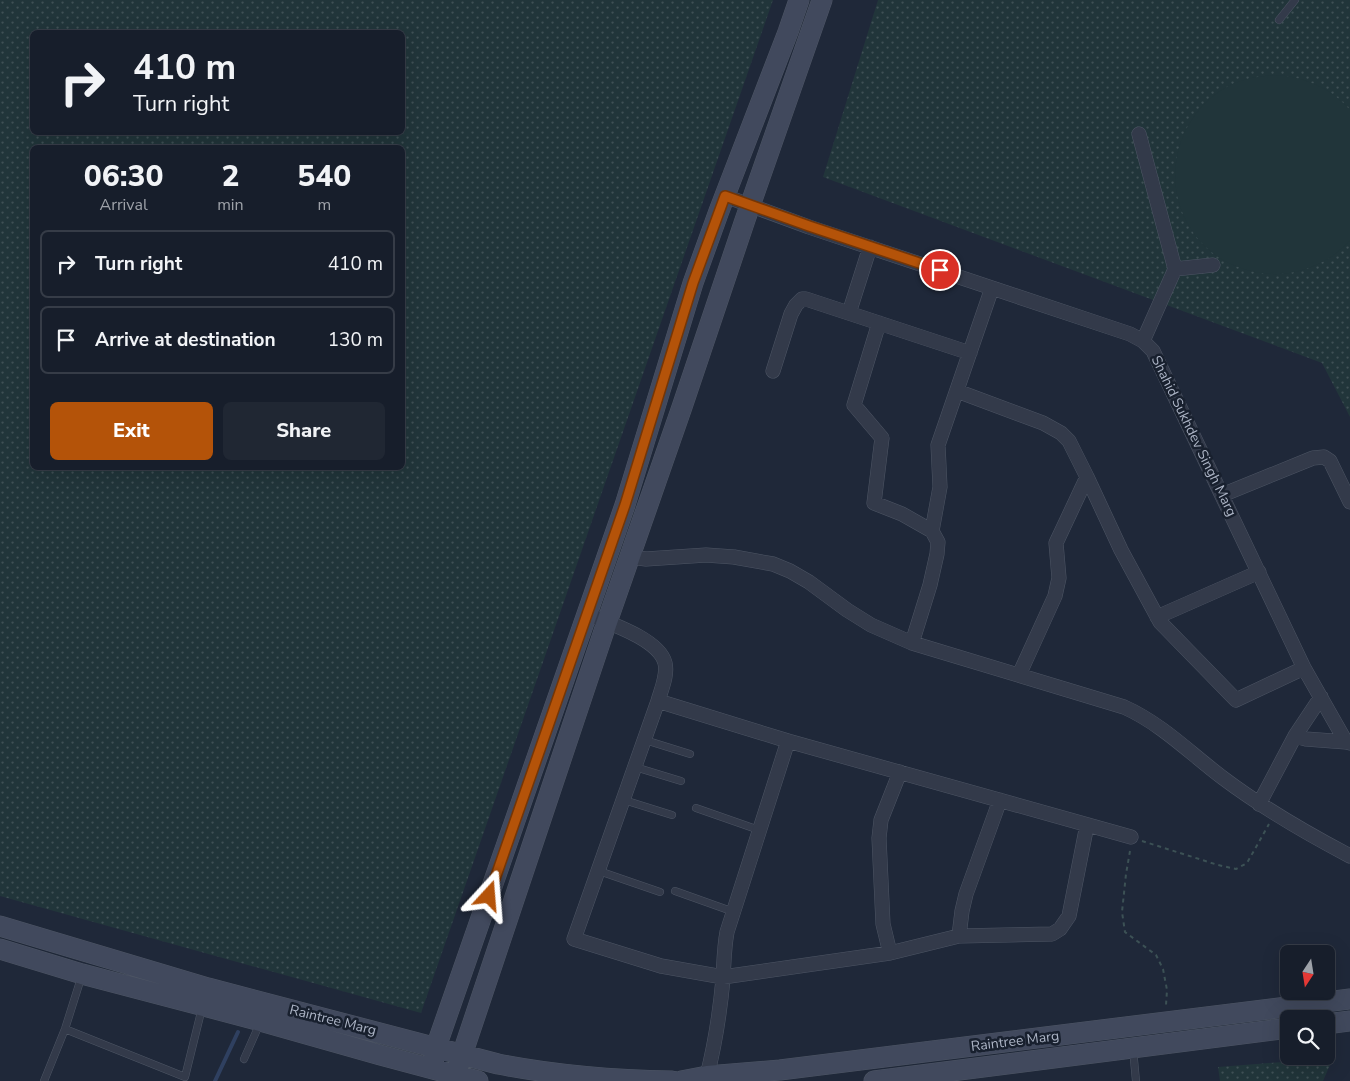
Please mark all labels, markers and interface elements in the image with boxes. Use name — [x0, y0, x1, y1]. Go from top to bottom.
text: 410 m — [133, 44, 236, 91]
icon: right — [50, 50, 115, 115]
text: Turn right — [133, 89, 229, 119]
text: 06:30 — [84, 156, 163, 197]
text: 2 — [221, 156, 239, 197]
text: 540 — [297, 156, 351, 197]
text: Arrival — [100, 194, 148, 216]
text: min — [217, 194, 244, 216]
text: m — [317, 194, 331, 216]
pin — [919, 249, 961, 291]
icon: right — [52, 250, 80, 278]
text: Turn right — [95, 251, 182, 277]
text: 410 m — [328, 251, 383, 277]
icon: arrive — [926, 256, 954, 284]
icon: arrive — [52, 326, 80, 354]
text: Arrive at destination — [95, 327, 276, 353]
text: 130 m — [328, 327, 383, 353]
street label: Shahid Sukhdev Singh Marg — [1147, 352, 1241, 520]
button: Exit — [50, 402, 213, 460]
button: Share — [223, 402, 385, 460]
position arrow — [462, 869, 514, 921]
north arrow — [1280, 945, 1335, 1000]
map controls — [1280, 945, 1335, 1065]
street label: Raintree Marg — [288, 1000, 378, 1040]
button: search — [1280, 1010, 1335, 1065]
street label: Raintree Marg — [970, 1026, 1060, 1056]

